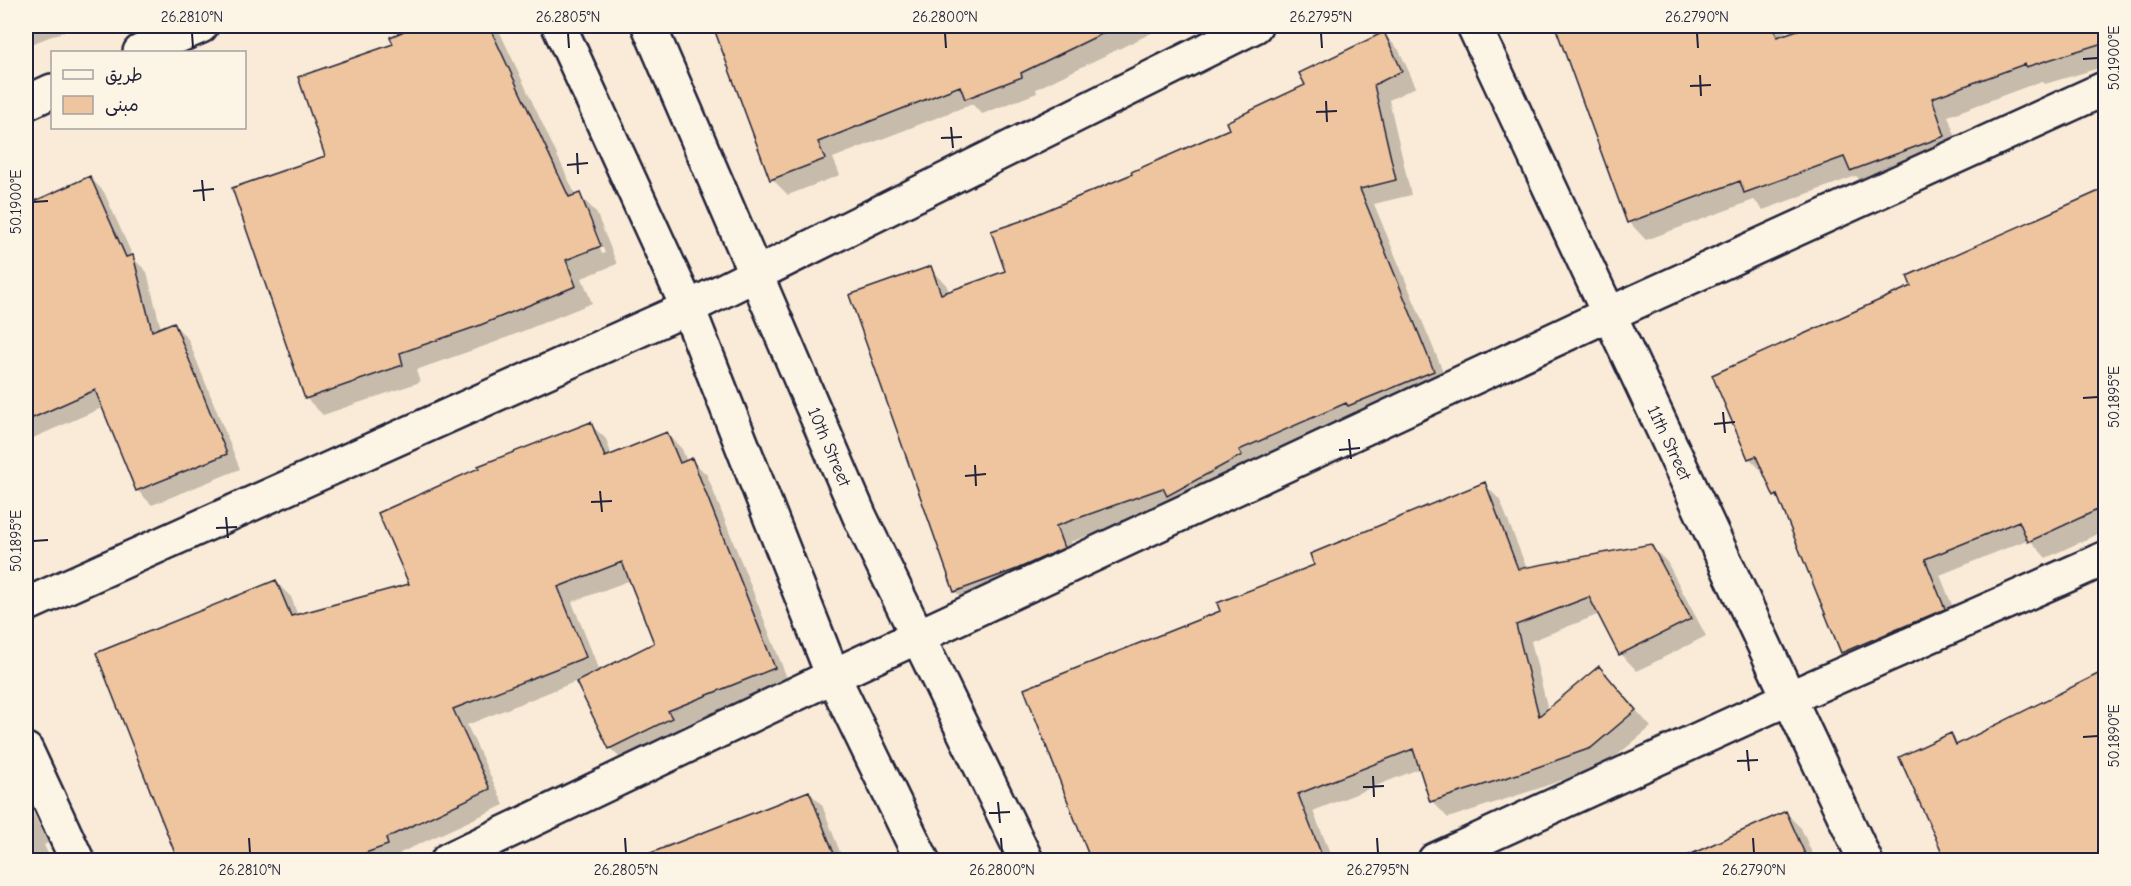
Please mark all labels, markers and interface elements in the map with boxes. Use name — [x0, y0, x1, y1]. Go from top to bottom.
text: 26.2810°N — [161, 8, 223, 26]
text: 26.2805°N — [536, 8, 600, 26]
text: 26.2800°N — [912, 8, 978, 26]
text: 26.2795°N — [1290, 8, 1352, 26]
text: 26.2790°N — [1665, 8, 1729, 26]
text: 50.1900°E — [2105, 26, 2123, 90]
legend — [51, 51, 246, 129]
text: طريق — [105, 65, 143, 86]
text: مبنى — [105, 95, 139, 116]
text: 50.1900°E — [7, 170, 25, 234]
text: 50.1895°E — [2105, 366, 2123, 428]
street label: 11th Street — [1643, 402, 1696, 485]
street label: 10th Street — [803, 404, 855, 491]
text: 50.1895°E — [7, 510, 25, 572]
text: 50.1890°E — [2105, 704, 2123, 768]
text: 26.2810°N — [219, 861, 281, 879]
text: 26.2805°N — [594, 861, 658, 879]
text: 26.2800°N — [969, 861, 1035, 879]
text: 26.2795°N — [1347, 861, 1409, 879]
text: 26.2790°N — [1722, 861, 1786, 879]

